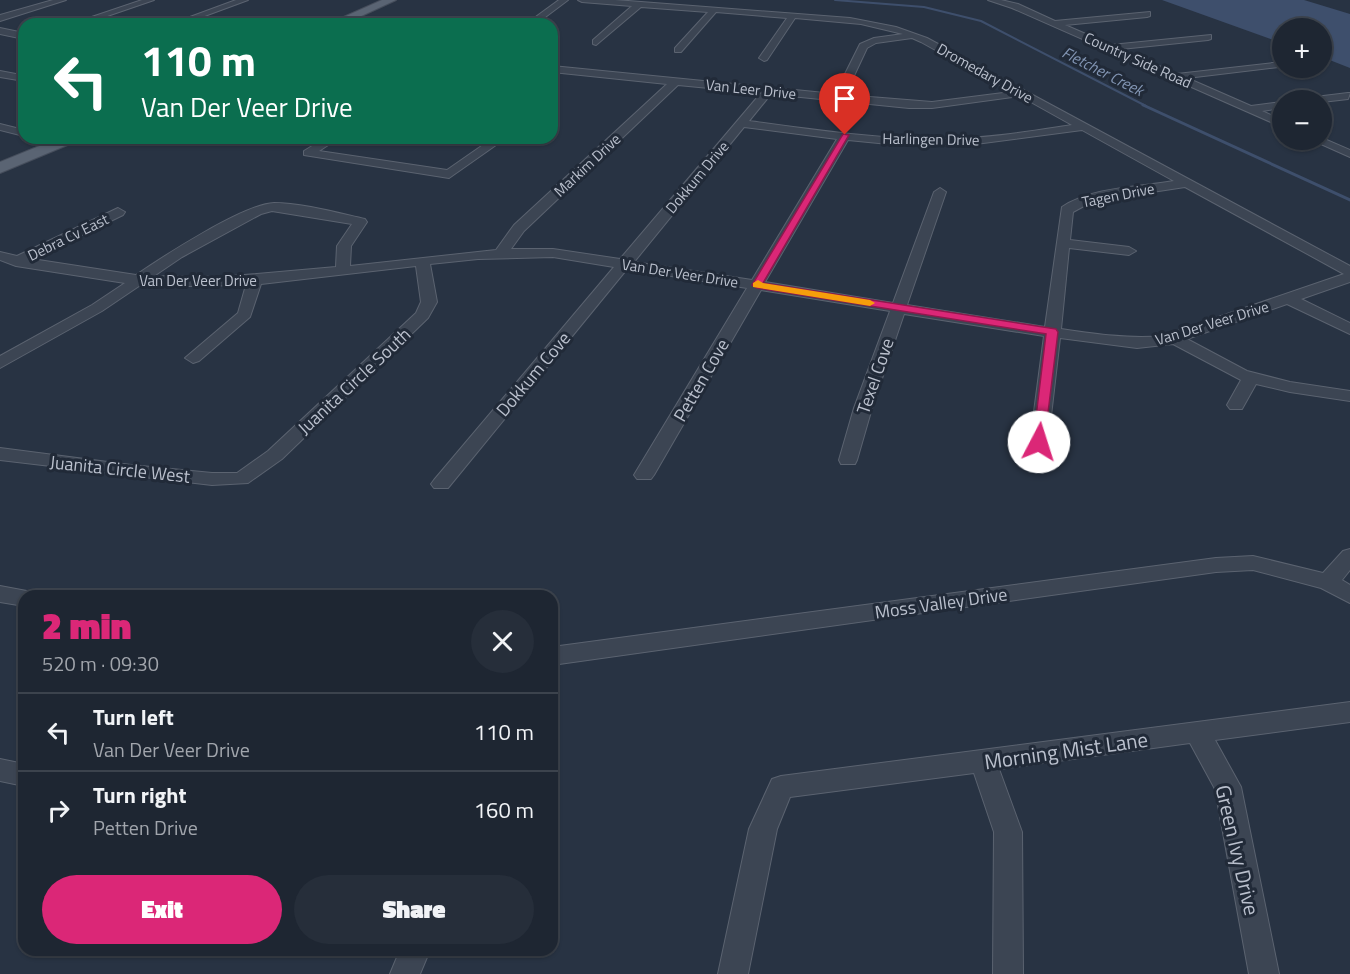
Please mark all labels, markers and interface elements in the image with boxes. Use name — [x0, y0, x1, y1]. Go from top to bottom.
map controls — [1272, 18, 1332, 150]
button: + — [1272, 18, 1332, 78]
street label: Country Side Road — [1081, 26, 1195, 94]
text: 110 m — [141, 28, 256, 92]
street label: Dromedary Drive — [933, 37, 1037, 109]
water label: Fletcher Creek — [1058, 40, 1150, 103]
icon: left — [42, 42, 120, 120]
street label: Van Leer Drive — [705, 73, 797, 105]
pin — [819, 73, 870, 135]
icon: arrive — [828, 82, 861, 115]
text: Van Der Veer Drive — [141, 86, 353, 127]
button: − — [1272, 90, 1332, 150]
street label: Harlingen Drive — [882, 127, 980, 151]
street label: Markim Drive — [548, 128, 626, 202]
street label: Dokkum Drive — [660, 136, 734, 218]
street label: Tagen Drive — [1080, 177, 1156, 213]
street label: Debra Cv East — [24, 207, 113, 267]
street label: Van Der Veer Drive — [620, 252, 740, 294]
street label: Van Der Veer Drive — [139, 269, 257, 292]
street label: Van Der Veer Drive — [1152, 295, 1272, 351]
street label: Juanita Circle South — [291, 321, 417, 441]
street label: Dokkum Cove — [489, 326, 577, 422]
street label: Petten Cove — [666, 334, 736, 426]
street label: Texel Cove — [849, 334, 901, 418]
position arrow — [1007, 410, 1071, 474]
street label: Juanita Circle West — [49, 448, 192, 490]
street label: Moss Valley Drive — [873, 580, 1009, 626]
text: 2 min — [42, 598, 131, 653]
button: close — [471, 610, 534, 673]
text: 520 m · 09:30 — [42, 648, 159, 679]
text: Turn left — [93, 700, 174, 734]
text: 110 m — [474, 715, 534, 749]
icon: left — [42, 716, 75, 749]
street label: Morning Mist Lane — [982, 723, 1150, 777]
text: Van Der Veer Drive — [93, 734, 250, 765]
text: Turn right — [93, 778, 187, 812]
street label: Green Ivy Drive — [1207, 782, 1269, 918]
text: 160 m — [474, 793, 534, 827]
icon: right — [42, 794, 75, 827]
text: Petten Drive — [93, 812, 198, 843]
button: Exit — [42, 875, 282, 944]
button: Share — [294, 875, 534, 944]

